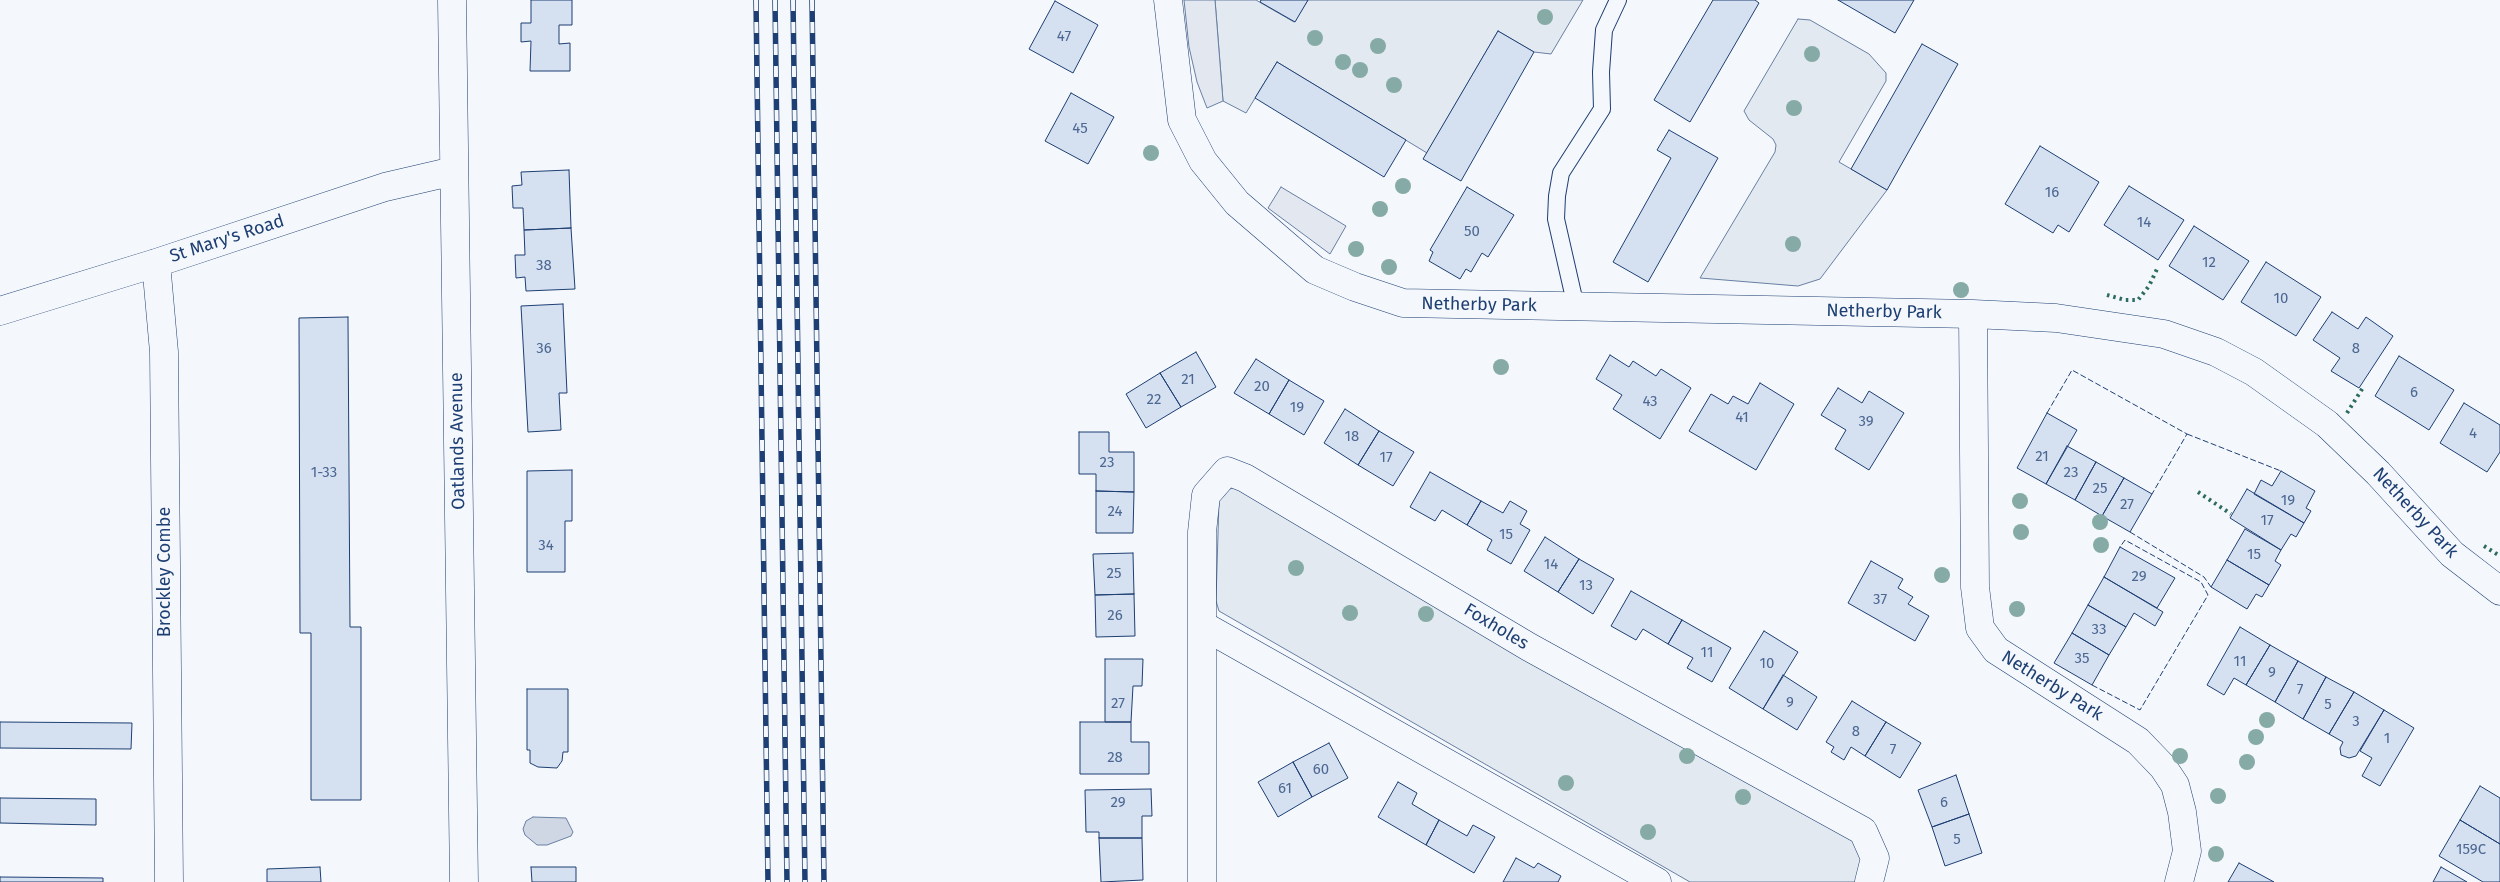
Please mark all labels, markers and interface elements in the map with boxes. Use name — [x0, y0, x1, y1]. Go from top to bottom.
house number: 47 — [1057, 28, 1071, 46]
house number: 45 — [1072, 120, 1088, 138]
house number: 16 — [2045, 184, 2059, 202]
street label: St Mary's Road — [167, 210, 287, 268]
house number: 14 — [2137, 214, 2151, 232]
house number: 50 — [1464, 223, 1480, 241]
house number: 12 — [2202, 254, 2216, 272]
house number: 38 — [536, 257, 552, 275]
house number: 10 — [2274, 290, 2288, 308]
street label: Netherby Park — [1421, 293, 1537, 317]
street label: Netherby Park — [1826, 300, 1942, 324]
house number: 36 — [536, 340, 552, 358]
house number: 8 — [2352, 340, 2360, 358]
house number: 21 — [1181, 371, 1195, 389]
street label: Oatlands Avenue — [446, 372, 470, 510]
house number: 20 — [1254, 378, 1270, 396]
house number: 6 — [2410, 384, 2418, 402]
house number: 22 — [1147, 391, 1161, 409]
house number: 43 — [1642, 393, 1658, 411]
house number: 19 — [1290, 399, 1304, 417]
house number: 41 — [1735, 409, 1749, 427]
house number: 39 — [1858, 413, 1874, 431]
house number: 4 — [2469, 425, 2477, 443]
house number: 18 — [1345, 428, 1359, 446]
house number: 21 — [2035, 448, 2049, 466]
house number: 17 — [1379, 449, 1393, 467]
house number: 23 — [1100, 454, 1114, 472]
street label: Netherby Park — [2368, 463, 2462, 563]
house number: 1-33 — [311, 464, 337, 482]
house number: 23 — [2064, 464, 2078, 482]
house number: 25 — [2093, 480, 2107, 498]
house number: 19 — [2281, 492, 2295, 510]
house number: 27 — [2120, 496, 2134, 514]
house number: 24 — [1108, 503, 1122, 521]
street label: Brockley Combe — [154, 507, 176, 637]
house number: 17 — [2260, 512, 2274, 530]
house number: 15 — [1499, 526, 1513, 544]
house number: 34 — [538, 537, 554, 555]
house number: 15 — [2247, 546, 2261, 564]
house number: 14 — [1544, 556, 1558, 574]
house number: 25 — [1107, 565, 1121, 583]
house number: 29 — [2131, 568, 2147, 586]
house number: 13 — [1579, 577, 1593, 595]
house number: 37 — [1873, 591, 1887, 609]
street label: Foxholes — [1460, 599, 1532, 655]
house number: 26 — [1107, 607, 1123, 625]
house number: 33 — [2092, 621, 2106, 639]
house number: 11 — [1701, 644, 1713, 662]
street label: Netherby Park — [1997, 646, 2107, 726]
house number: 35 — [2075, 650, 2089, 668]
house number: 11 — [2234, 653, 2246, 671]
house number: 10 — [1760, 655, 1774, 673]
house number: 9 — [2268, 664, 2276, 682]
house number: 7 — [2297, 681, 2303, 699]
house number: 9 — [1786, 694, 1794, 712]
house number: 27 — [1111, 695, 1125, 713]
house number: 5 — [2324, 696, 2332, 714]
house number: 3 — [2352, 713, 2360, 731]
house number: 8 — [1852, 723, 1860, 741]
house number: 1 — [2384, 730, 2390, 748]
house number: 7 — [1890, 741, 1896, 759]
house number: 28 — [1107, 749, 1123, 767]
house number: 60 — [1313, 761, 1329, 779]
house number: 61 — [1278, 780, 1292, 798]
house number: 29 — [1110, 794, 1126, 812]
house number: 6 — [1940, 794, 1948, 812]
house number: 5 — [1953, 831, 1961, 849]
house number: 159C — [2456, 841, 2486, 859]

